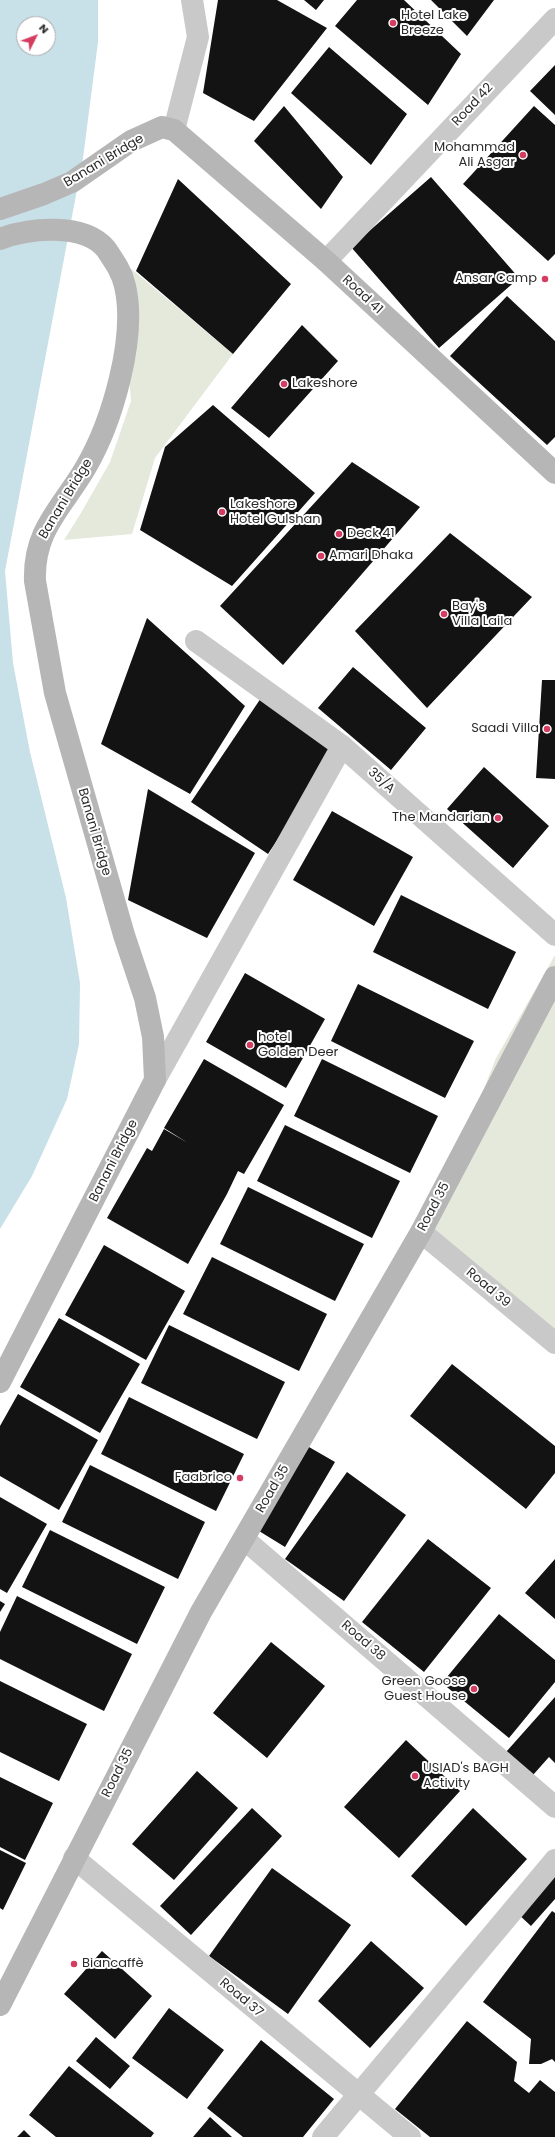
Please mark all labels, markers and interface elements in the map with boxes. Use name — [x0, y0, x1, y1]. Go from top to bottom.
place label: Hotel Lake Breeze — [401, 8, 467, 39]
north arrow — [16, 16, 56, 56]
marker: Hotel Lake Breeze — [388, 18, 398, 28]
text: N — [35, 20, 53, 37]
street label: Road 42 — [449, 80, 497, 130]
street label: Banani Bridge — [61, 131, 147, 191]
place label: Mohammad Ali Asgar — [434, 140, 515, 171]
marker: Mohammad Ali Asgar — [518, 150, 528, 160]
place label: Ansar Camp — [455, 271, 537, 287]
street label: Road 41 — [339, 272, 385, 318]
marker: Ansar Camp — [540, 274, 550, 284]
place label: Lakeshore — [292, 376, 357, 392]
marker: Lakeshore — [279, 379, 289, 389]
street label: Banani Bridge — [36, 456, 96, 542]
place label: Lakeshore Hotel Gulshan — [230, 497, 321, 528]
marker: Lakeshore Hotel Gulshan — [217, 507, 227, 517]
place label: Deck 41 — [347, 526, 395, 542]
marker: Deck 41 — [334, 529, 344, 539]
place label: Amari Dhaka — [329, 548, 413, 564]
marker: Amari Dhaka — [316, 551, 326, 561]
place label: Bay's Villa Laila — [452, 599, 512, 630]
marker: Bay's Villa Laila — [439, 609, 449, 619]
place label: Saadi Villa — [471, 721, 539, 737]
marker: Saadi Villa — [542, 724, 552, 734]
street label: 35/A — [364, 765, 398, 797]
street label: Banani Bridge — [74, 786, 114, 878]
place label: The Mandarian — [392, 810, 490, 826]
marker: The Mandarian — [493, 813, 503, 823]
place label: hotel Golden Deer — [258, 1030, 338, 1061]
marker: hotel Golden Deer — [245, 1040, 255, 1050]
street label: Banani Bridge — [87, 1117, 141, 1205]
street label: Road 35 — [415, 1180, 453, 1234]
street label: Road 39 — [463, 1265, 513, 1311]
street label: Road 35 — [253, 1462, 293, 1516]
place label: Faabrico — [175, 1470, 232, 1486]
marker: Faabrico — [235, 1473, 245, 1483]
street label: Road 38 — [338, 1618, 388, 1664]
place label: Green Goose Guest House — [382, 1674, 466, 1705]
marker: Green Goose Guest House — [469, 1684, 479, 1694]
street label: Road 35 — [99, 1746, 137, 1800]
place label: USIAD's BAGH Activity — [423, 1761, 509, 1792]
marker: USIAD's BAGH Activity — [410, 1771, 420, 1781]
place label: Biancaffè — [82, 1956, 144, 1972]
marker: Biancaffè — [69, 1959, 79, 1969]
street label: Road 37 — [216, 1975, 266, 2021]

